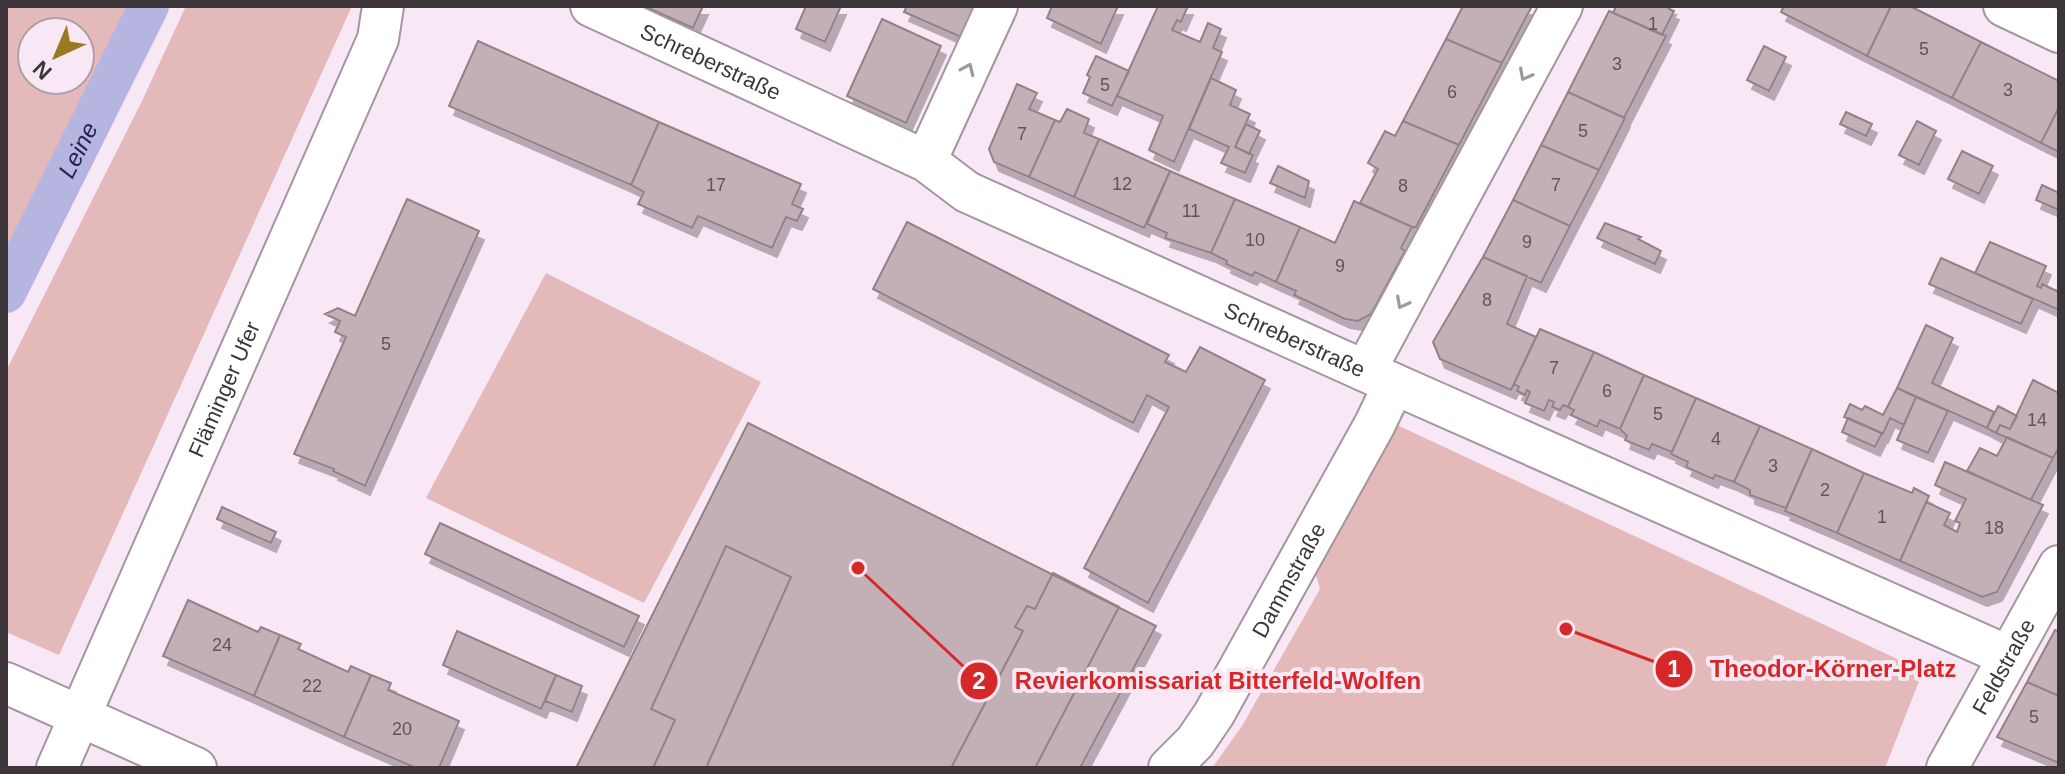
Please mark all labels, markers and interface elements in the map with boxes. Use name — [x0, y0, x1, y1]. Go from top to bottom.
house number: 1 — [1648, 14, 1658, 34]
north arrow — [16, 16, 96, 96]
street label: Schreberstraße — [637, 18, 785, 105]
house number: 5 — [1919, 39, 1929, 59]
house number: 3 — [1612, 54, 1622, 74]
text: N — [28, 56, 57, 85]
one-way arrow — [958, 63, 974, 77]
one-way arrow — [1520, 66, 1535, 81]
house number: 5 — [1100, 75, 1110, 95]
house number: 3 — [2003, 80, 2013, 100]
house number: 6 — [1447, 82, 1457, 102]
water label: Leine — [52, 117, 103, 182]
house number: 5 — [1578, 121, 1588, 141]
house number: 7 — [1017, 124, 1027, 144]
house number: 12 — [1112, 174, 1132, 194]
house number: 17 — [706, 175, 726, 195]
house number: 7 — [1551, 175, 1561, 195]
house number: 8 — [1398, 176, 1408, 196]
house number: 11 — [1182, 201, 1200, 221]
house number: 10 — [1245, 230, 1265, 250]
house number: 9 — [1522, 232, 1532, 252]
house number: 9 — [1335, 256, 1345, 276]
house number: 8 — [1482, 290, 1492, 310]
one-way arrow — [1396, 295, 1411, 310]
street label: Schreberstraße — [1221, 297, 1369, 382]
street label: Fläminger Ufer — [183, 317, 265, 461]
house number: 5 — [381, 334, 391, 354]
house number: 7 — [1549, 358, 1559, 378]
house number: 6 — [1602, 381, 1612, 401]
house number: 5 — [1653, 404, 1663, 424]
house number: 14 — [2027, 410, 2047, 430]
house number: 4 — [1711, 429, 1721, 449]
house number: 3 — [1768, 456, 1778, 476]
house number: 2 — [1820, 480, 1830, 500]
house number: 1 — [1877, 507, 1887, 527]
street label: Dammstraße — [1247, 518, 1330, 642]
house number: 18 — [1984, 518, 2004, 538]
street label: Feldstraße — [1967, 614, 2040, 719]
house number: 24 — [212, 635, 232, 655]
callout: Theodor-Körner-Platz — [1654, 645, 1973, 693]
text: 1 — [1667, 655, 1681, 682]
text: Theodor-Körner-Platz — [1710, 655, 1956, 682]
callout: Revierkomissariat Bitterfeld-Wolfen — [959, 657, 1437, 705]
text: 2 — [972, 667, 986, 694]
text: Revierkomissariat Bitterfeld-Wolfen — [1015, 667, 1421, 694]
house number: 22 — [302, 676, 322, 696]
house number: 5 — [2029, 707, 2039, 727]
house number: 20 — [392, 719, 412, 739]

